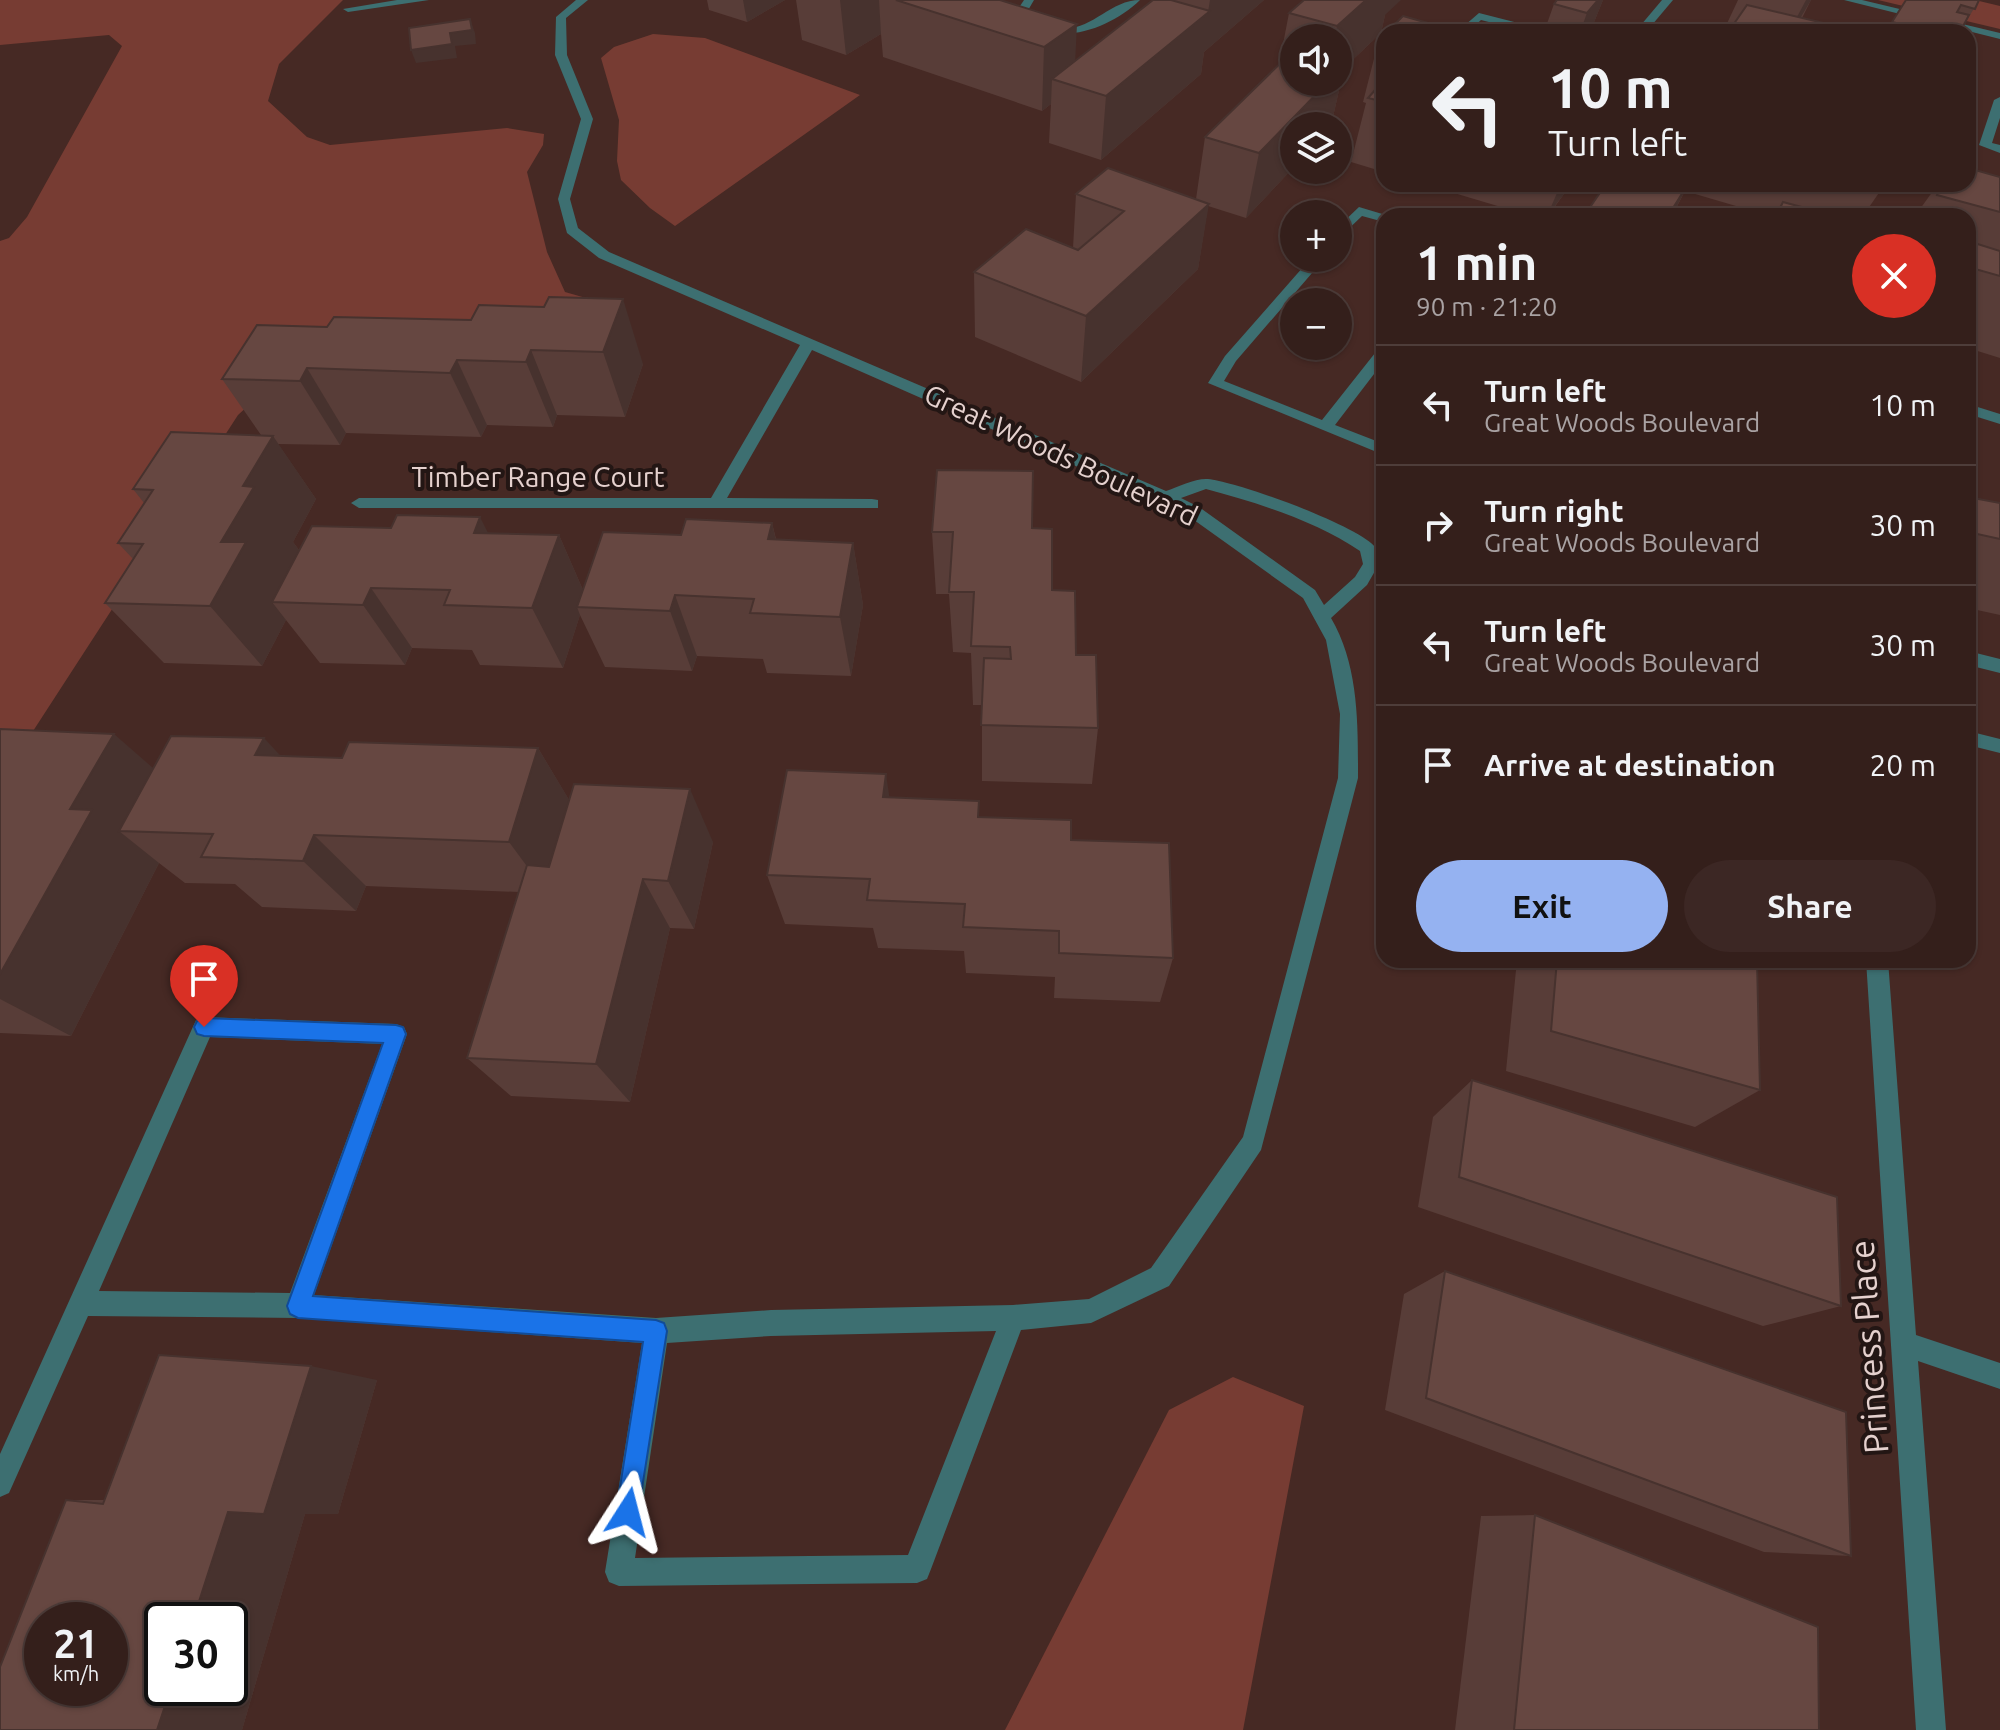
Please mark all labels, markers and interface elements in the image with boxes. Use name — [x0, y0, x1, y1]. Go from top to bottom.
map controls — [1280, 24, 1352, 360]
button: sound — [1280, 24, 1352, 96]
icon: left — [1416, 56, 1520, 160]
text: 10 m — [1548, 56, 1673, 119]
button: layers — [1280, 112, 1352, 184]
text: Turn left — [1548, 122, 1687, 163]
button: + — [1280, 200, 1352, 272]
button: close — [1852, 234, 1936, 318]
text: 1 min — [1416, 235, 1537, 289]
button: − — [1280, 288, 1352, 360]
text: 90 m · 21:20 — [1416, 292, 1557, 321]
text: Turn left — [1484, 374, 1606, 408]
street label: Great Woods Boulevard — [920, 378, 1203, 531]
icon: left — [1416, 383, 1460, 427]
text: 10 m — [1869, 388, 1936, 422]
text: Great Woods Boulevard — [1484, 408, 1760, 437]
street label: Timber Range Court — [412, 461, 664, 492]
text: Turn right — [1484, 494, 1624, 528]
icon: right — [1416, 503, 1460, 547]
text: 30 m — [1869, 508, 1936, 542]
text: Great Woods Boulevard — [1484, 528, 1760, 557]
text: Turn left — [1484, 614, 1606, 648]
icon: left — [1416, 623, 1460, 667]
text: 30 m — [1869, 628, 1936, 662]
text: Great Woods Boulevard — [1484, 648, 1760, 677]
icon: arrive — [1416, 743, 1460, 787]
text: Arrive at destination — [1484, 748, 1776, 782]
text: 20 m — [1869, 748, 1936, 782]
button: Exit — [1416, 860, 1668, 952]
button: Share — [1684, 860, 1936, 952]
pin — [170, 945, 238, 1027]
icon: arrive — [182, 957, 226, 1001]
street label: Princess Place — [1842, 1239, 1894, 1455]
position arrow — [586, 1470, 670, 1554]
speed limit sign: 30 — [144, 1602, 248, 1706]
text: 21 — [53, 1621, 99, 1666]
text: km/h — [53, 1662, 99, 1685]

